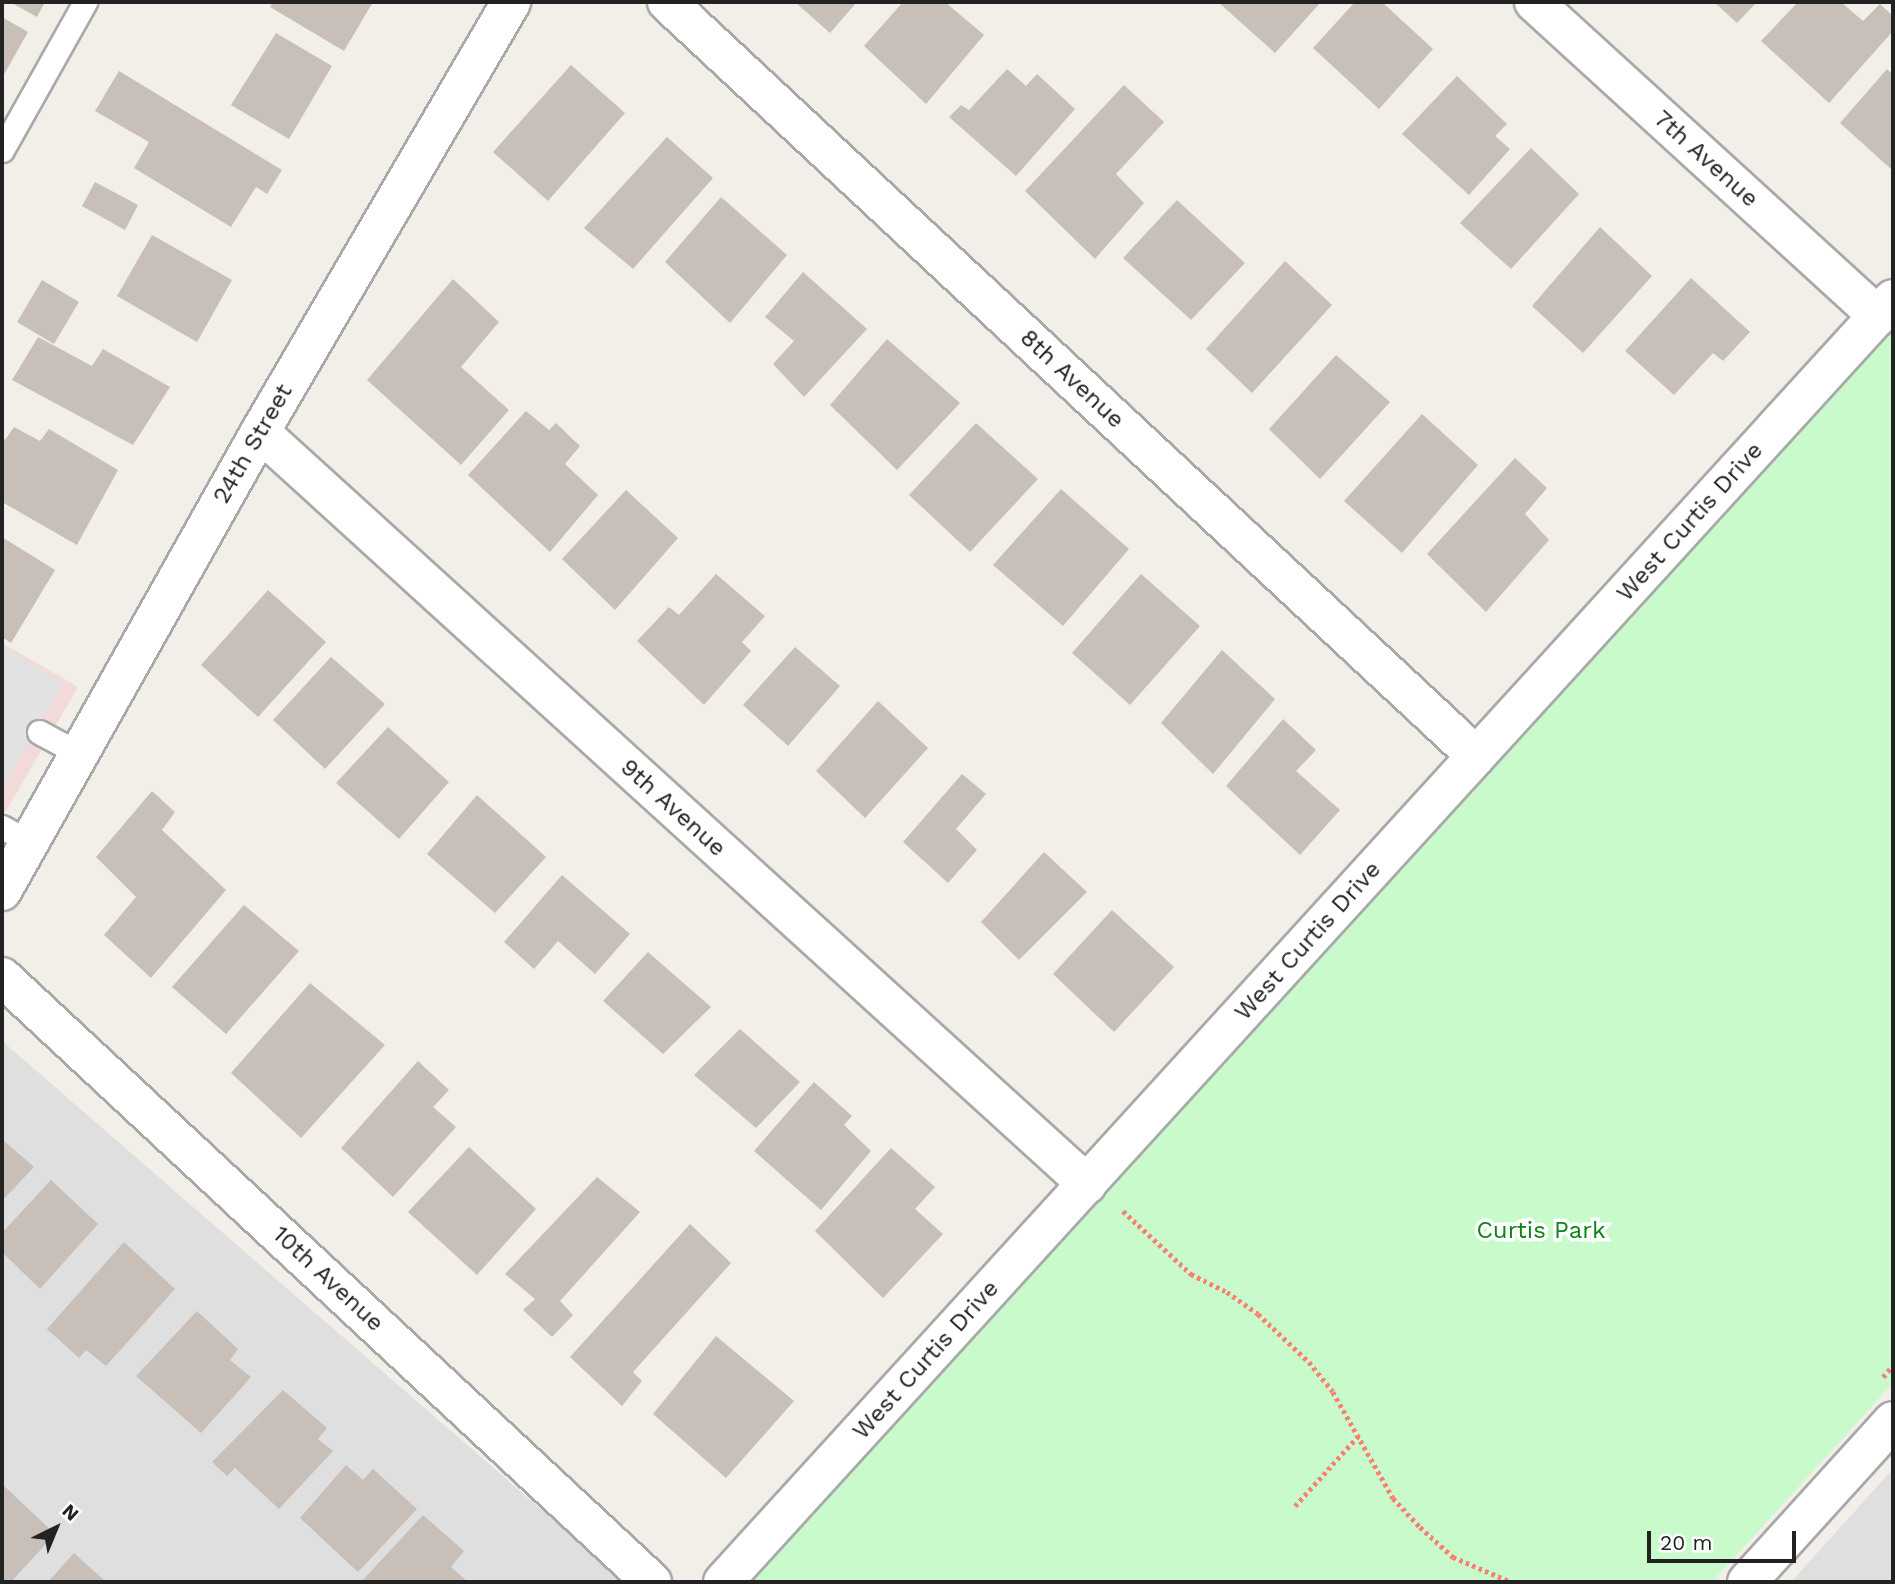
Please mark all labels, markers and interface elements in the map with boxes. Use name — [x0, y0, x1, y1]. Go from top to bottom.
street label: 7th Avenue — [1648, 104, 1764, 214]
street label: 8th Avenue — [1014, 323, 1130, 435]
street label: 24th Street — [207, 379, 299, 509]
street label: West Curtis Drive — [1611, 436, 1769, 608]
street label: 9th Avenue — [614, 753, 732, 863]
street label: West Curtis Drive — [1229, 855, 1387, 1027]
park label: Curtis Park — [1476, 1217, 1606, 1245]
street label: 10th Avenue — [266, 1220, 390, 1338]
street label: West Curtis Drive — [847, 1274, 1005, 1446]
north arrow — [21, 1493, 91, 1563]
text: N — [58, 1499, 84, 1525]
scale bar — [1650, 1518, 1799, 1562]
text: 20 m — [1660, 1530, 1712, 1555]

